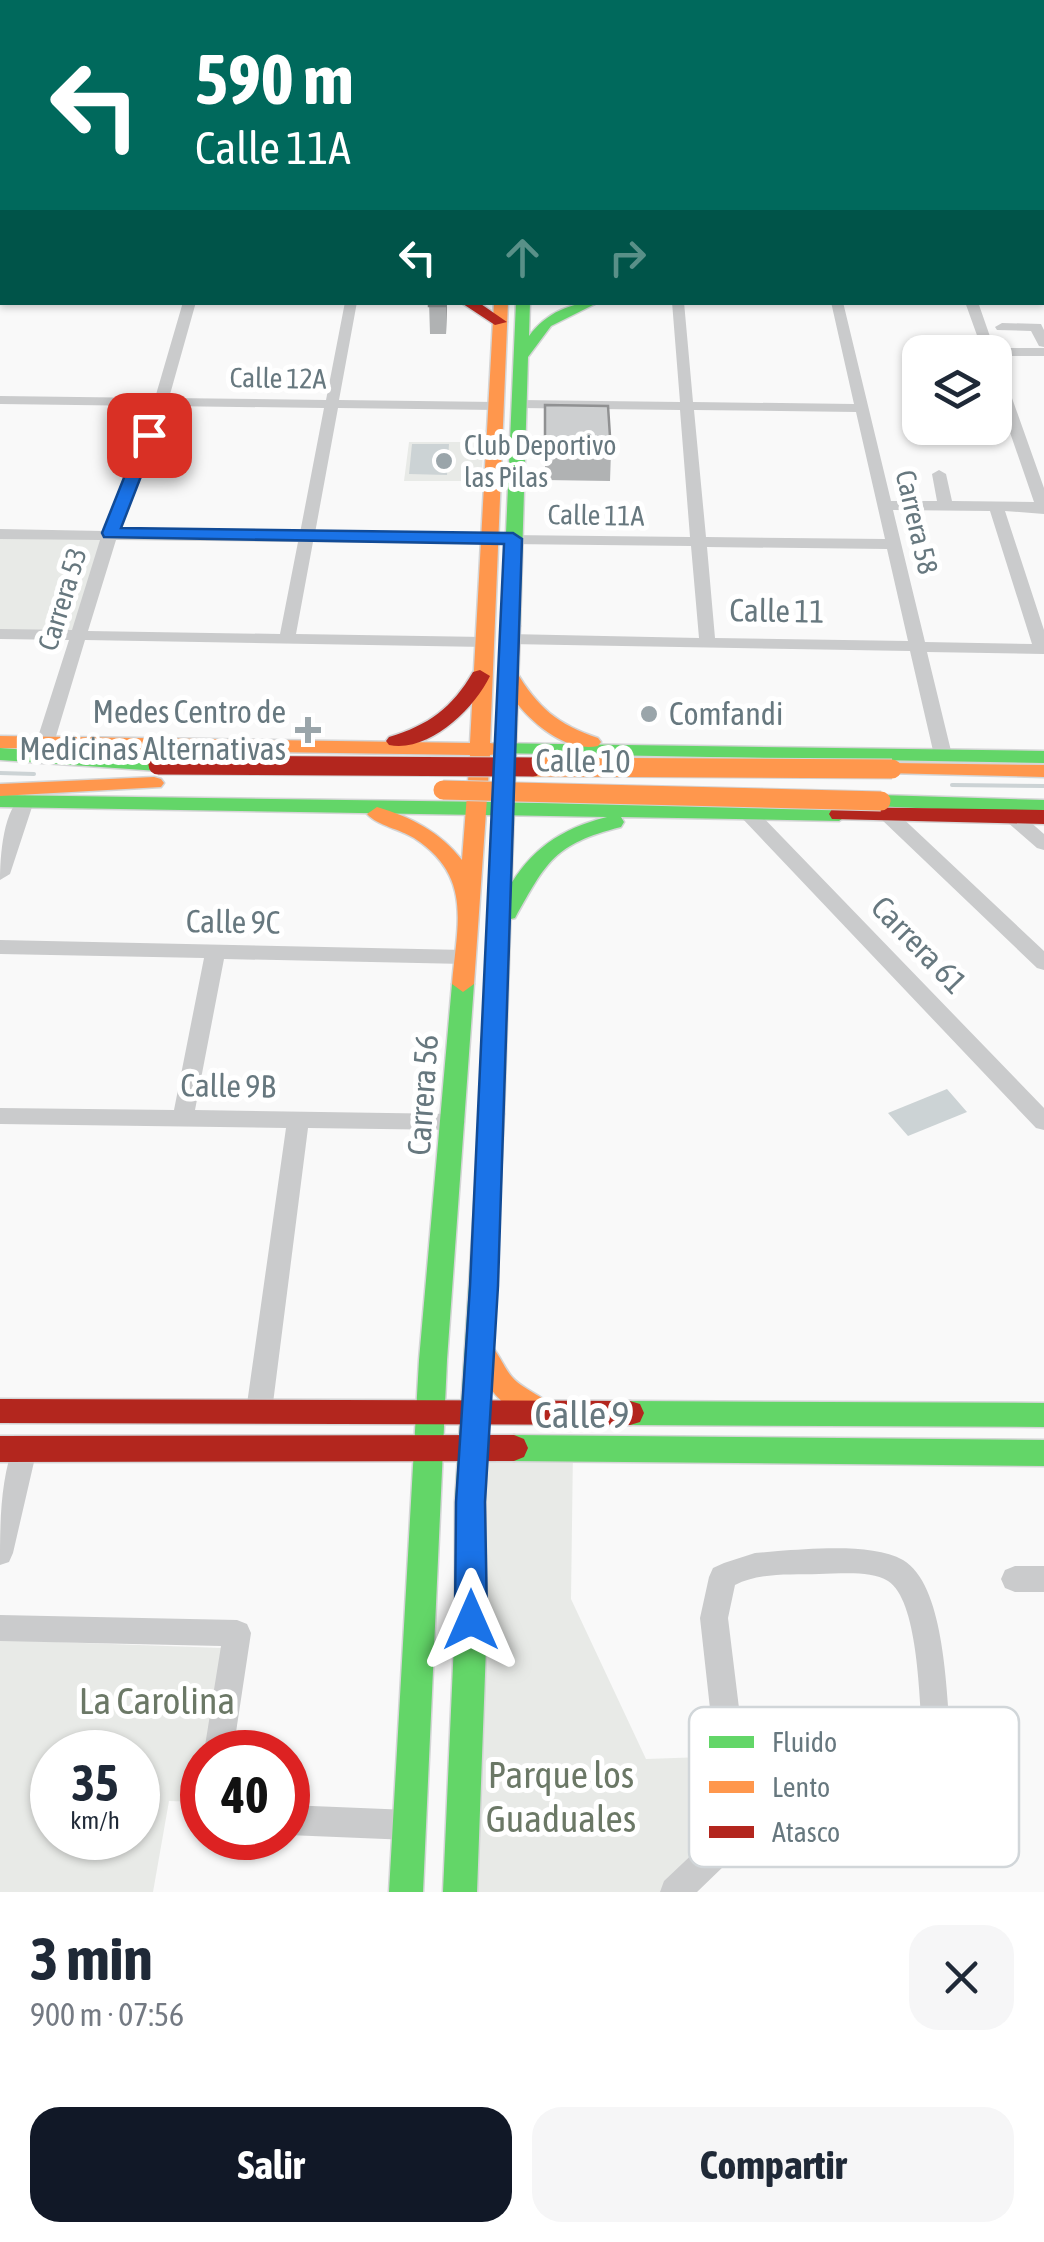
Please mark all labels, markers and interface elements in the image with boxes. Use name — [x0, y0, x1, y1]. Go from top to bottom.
text: 590 m — [195, 39, 354, 119]
icon: left — [30, 40, 160, 170]
text: Calle 11A — [195, 122, 351, 174]
icon: left — [390, 230, 445, 285]
icon: ahead — [495, 230, 550, 285]
icon: right — [600, 230, 655, 285]
map controls — [902, 335, 1012, 445]
button: layers — [902, 335, 1012, 445]
street label: Calle 12A — [229, 361, 327, 395]
pin — [107, 393, 192, 478]
icon: arrive — [122, 408, 177, 463]
place label: Club Deportivo las Pilas — [464, 429, 616, 493]
marker: Club Deportivo las Pilas — [433, 450, 455, 472]
street label: Carrera 58 — [890, 467, 944, 577]
street label: Calle 11A — [547, 498, 645, 532]
street label: Carrera 53 — [31, 544, 93, 654]
street label: Calle 11 — [729, 591, 825, 630]
place label: Medes Centro de Medicinas Alternativas — [19, 693, 286, 767]
place label: Comfandi — [669, 695, 783, 732]
marker: Comfandi — [638, 703, 660, 725]
marker: Medes Centro de Medicinas Alternativas — [295, 717, 321, 743]
street label: Calle 10 — [535, 741, 631, 780]
street label: Carrera 61 — [864, 888, 975, 1001]
street label: Calle 9C — [186, 902, 280, 941]
street label: Carrera 56 — [400, 1033, 445, 1157]
street label: Calle 9B — [180, 1066, 276, 1105]
street label: Calle 9 — [535, 1393, 629, 1436]
position arrow — [419, 1568, 523, 1672]
park label: La Carolina — [79, 1679, 235, 1722]
legend — [689, 1707, 1019, 1867]
text: Fluido — [772, 1726, 837, 1758]
speed limit sign: 40 — [180, 1730, 310, 1860]
park label: Parque los Guaduales — [486, 1753, 636, 1840]
text: 35 — [71, 1754, 118, 1812]
text: Lento — [772, 1771, 830, 1803]
text: km/h — [70, 1806, 120, 1834]
text: Atasco — [772, 1816, 840, 1848]
text: 3 min — [30, 1924, 153, 1993]
button: close — [909, 1925, 1014, 2030]
text: 900 m · 07:56 — [30, 1996, 184, 2033]
button: Salir — [30, 2107, 512, 2222]
button: Compartir — [532, 2107, 1014, 2222]

